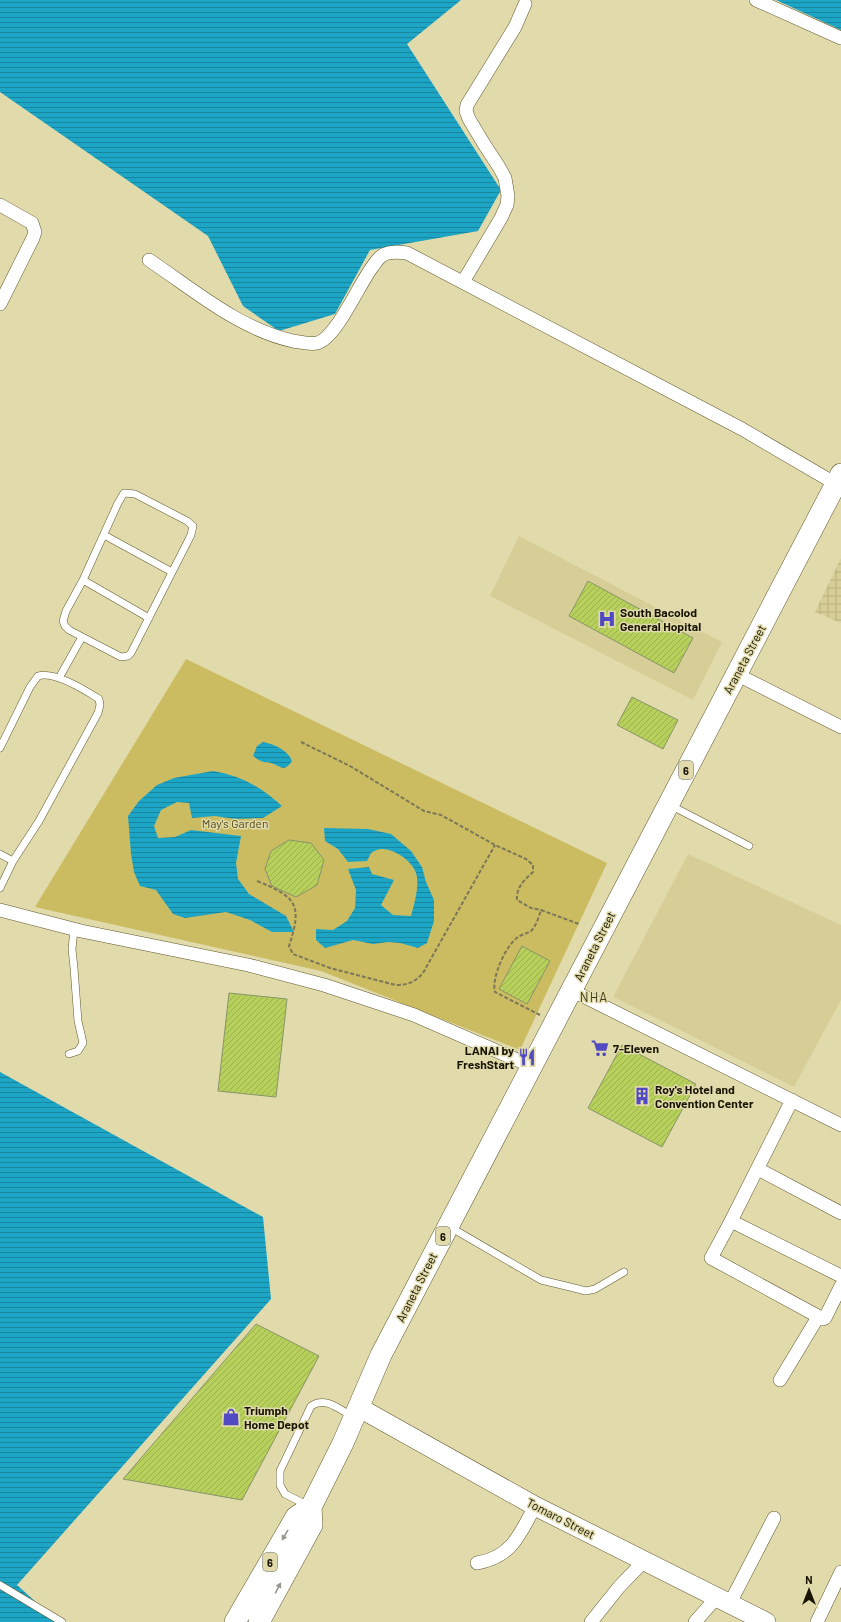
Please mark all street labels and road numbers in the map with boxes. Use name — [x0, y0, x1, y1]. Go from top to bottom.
street label: Araneta Street — [720, 622, 768, 696]
road number: 6 — [679, 761, 693, 779]
street label: Araneta Street — [570, 909, 618, 983]
road number: 6 — [436, 1227, 450, 1245]
street label: Araneta Street — [392, 1250, 440, 1324]
street label: Tomaro Street — [525, 1495, 597, 1541]
road number: 6 — [263, 1553, 277, 1571]

